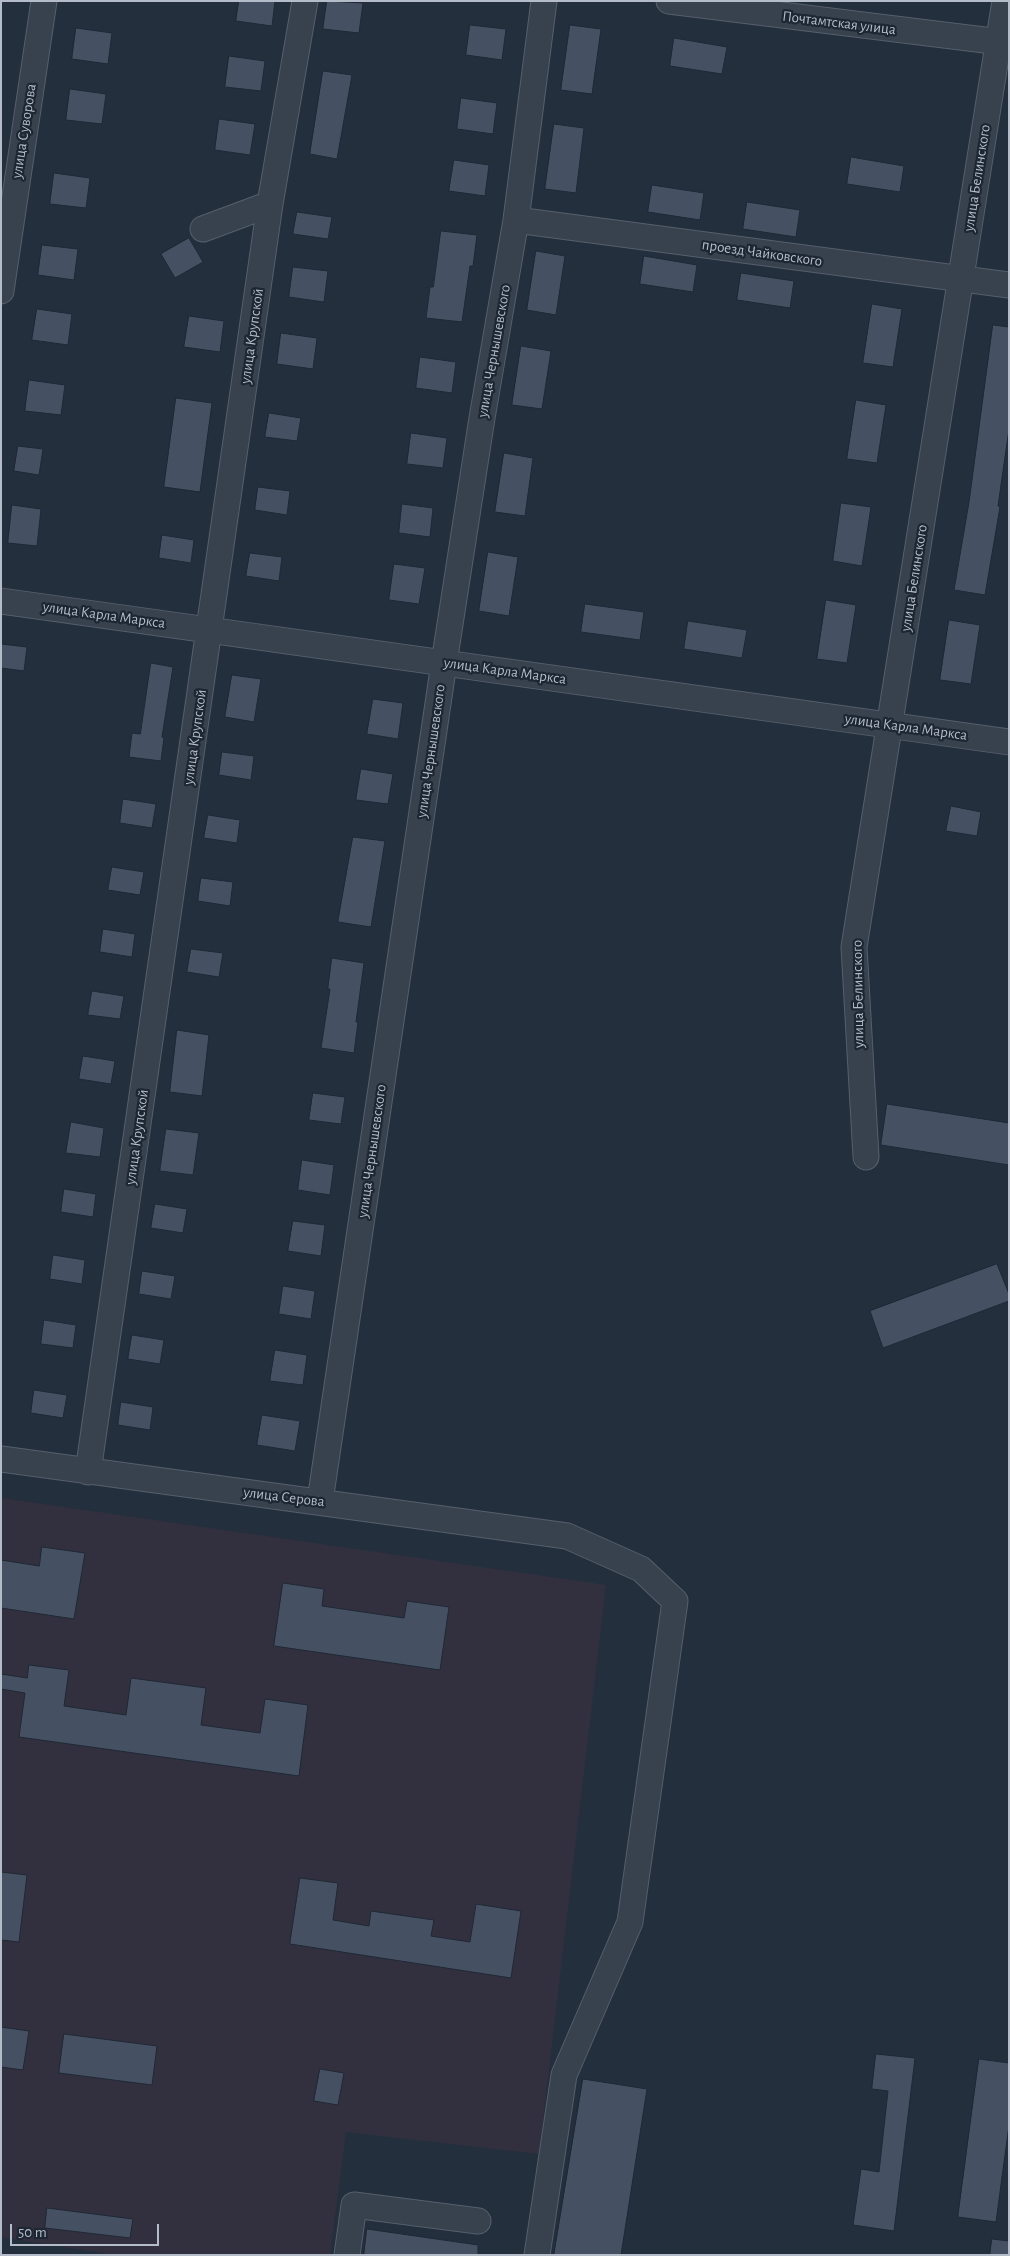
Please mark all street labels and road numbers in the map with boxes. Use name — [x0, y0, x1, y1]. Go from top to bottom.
street label: Почтамтская улица — [781, 7, 897, 39]
street label: улица Суворова — [8, 82, 40, 180]
street label: улица Белинского — [960, 123, 994, 233]
street label: проезд Чайковского — [701, 236, 823, 270]
street label: улица Чернышевского — [473, 283, 515, 419]
street label: улица Крупской — [236, 287, 268, 385]
street label: улица Белинского — [897, 523, 931, 633]
street label: улица Карла Маркса — [42, 598, 166, 632]
street label: улица Карла Маркса — [443, 654, 567, 688]
street label: улица Чернышевского — [413, 683, 449, 819]
street label: улица Крупской — [179, 688, 211, 786]
street label: улица Карла Маркса — [844, 710, 968, 744]
street label: улица Белинского — [848, 940, 868, 1048]
street label: улица Чернышевского — [354, 1083, 390, 1219]
street label: улица Крупской — [121, 1088, 153, 1186]
street label: улица Серова — [242, 1483, 326, 1511]

